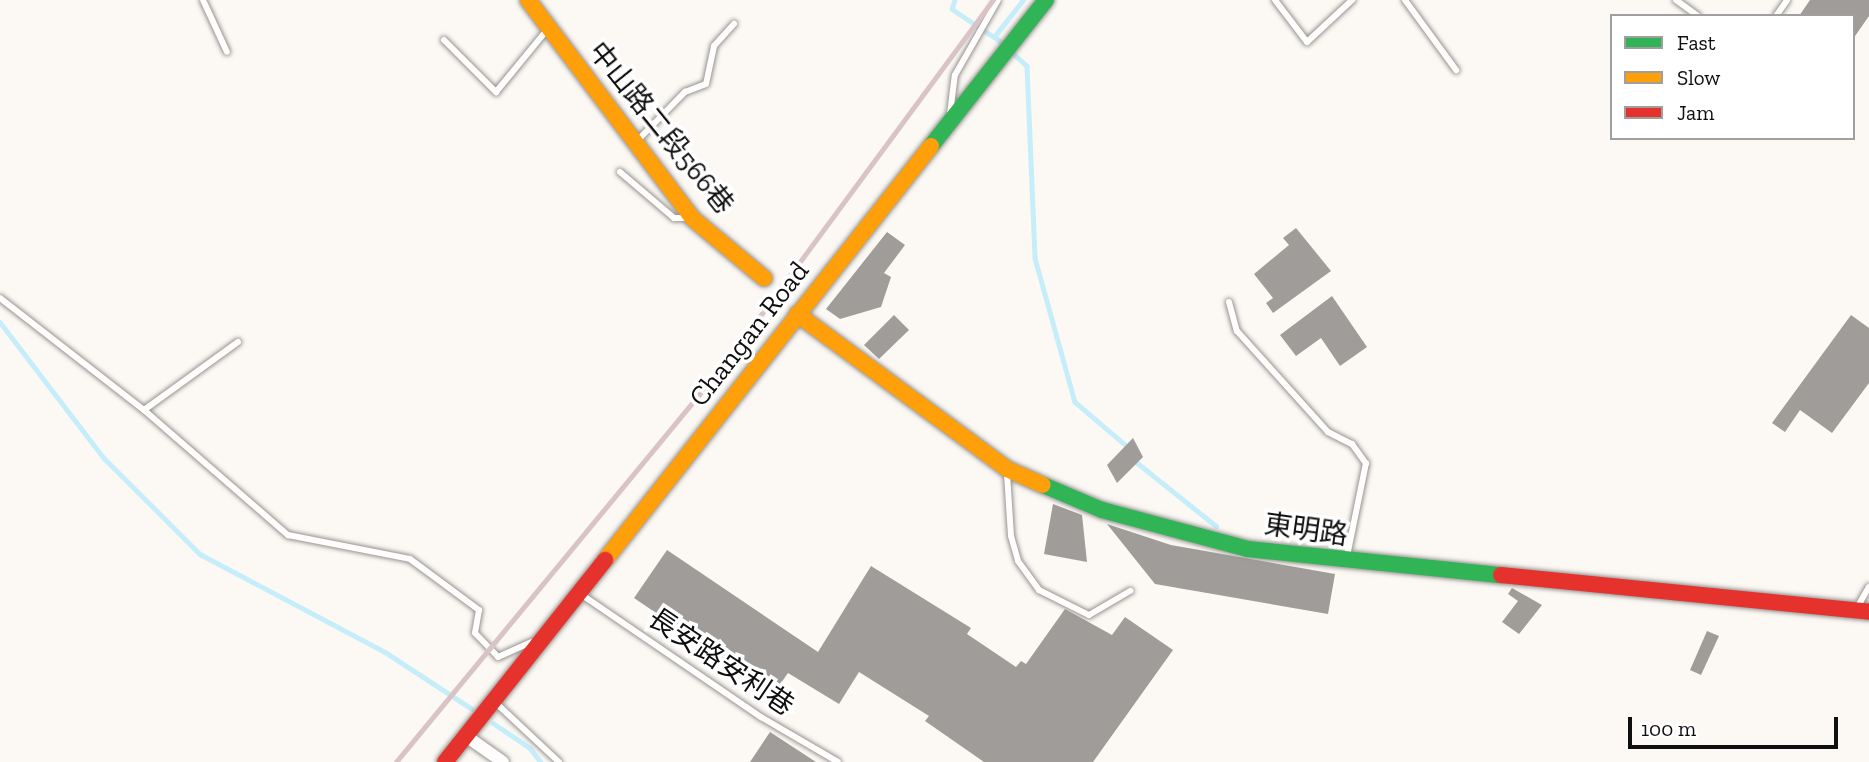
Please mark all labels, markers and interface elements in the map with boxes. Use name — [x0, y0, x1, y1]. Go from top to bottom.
legend — [1610, 14, 1855, 140]
text: Fast — [1677, 30, 1716, 55]
street label: 中山路二段566巷 — [581, 35, 741, 221]
text: Slow — [1677, 65, 1720, 90]
text: Jam — [1677, 100, 1714, 125]
street label: Changan Road — [682, 255, 816, 413]
street label: 東明路 — [1262, 508, 1350, 552]
street label: 長安路安利巷 — [642, 601, 800, 723]
scale bar — [1631, 702, 1841, 746]
text: 100 m — [1641, 716, 1696, 741]

